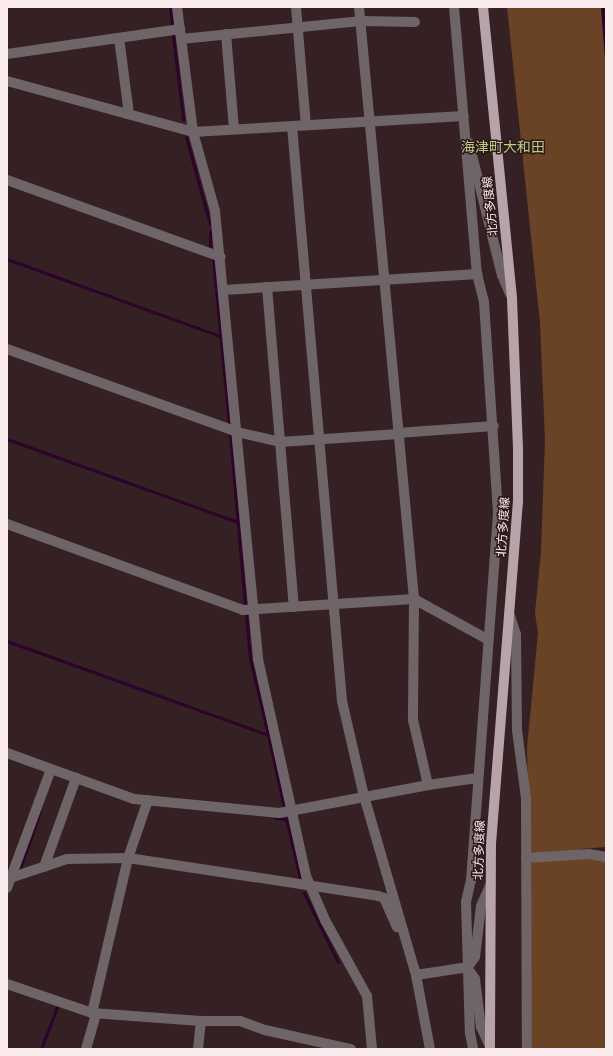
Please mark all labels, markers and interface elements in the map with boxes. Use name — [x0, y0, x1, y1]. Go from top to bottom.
district label: 海津町大和田 — [461, 139, 545, 155]
street label: 北方多度線 — [480, 175, 500, 237]
street label: 北方多度線 — [494, 497, 512, 557]
street label: 北方多度線 — [471, 820, 487, 880]

